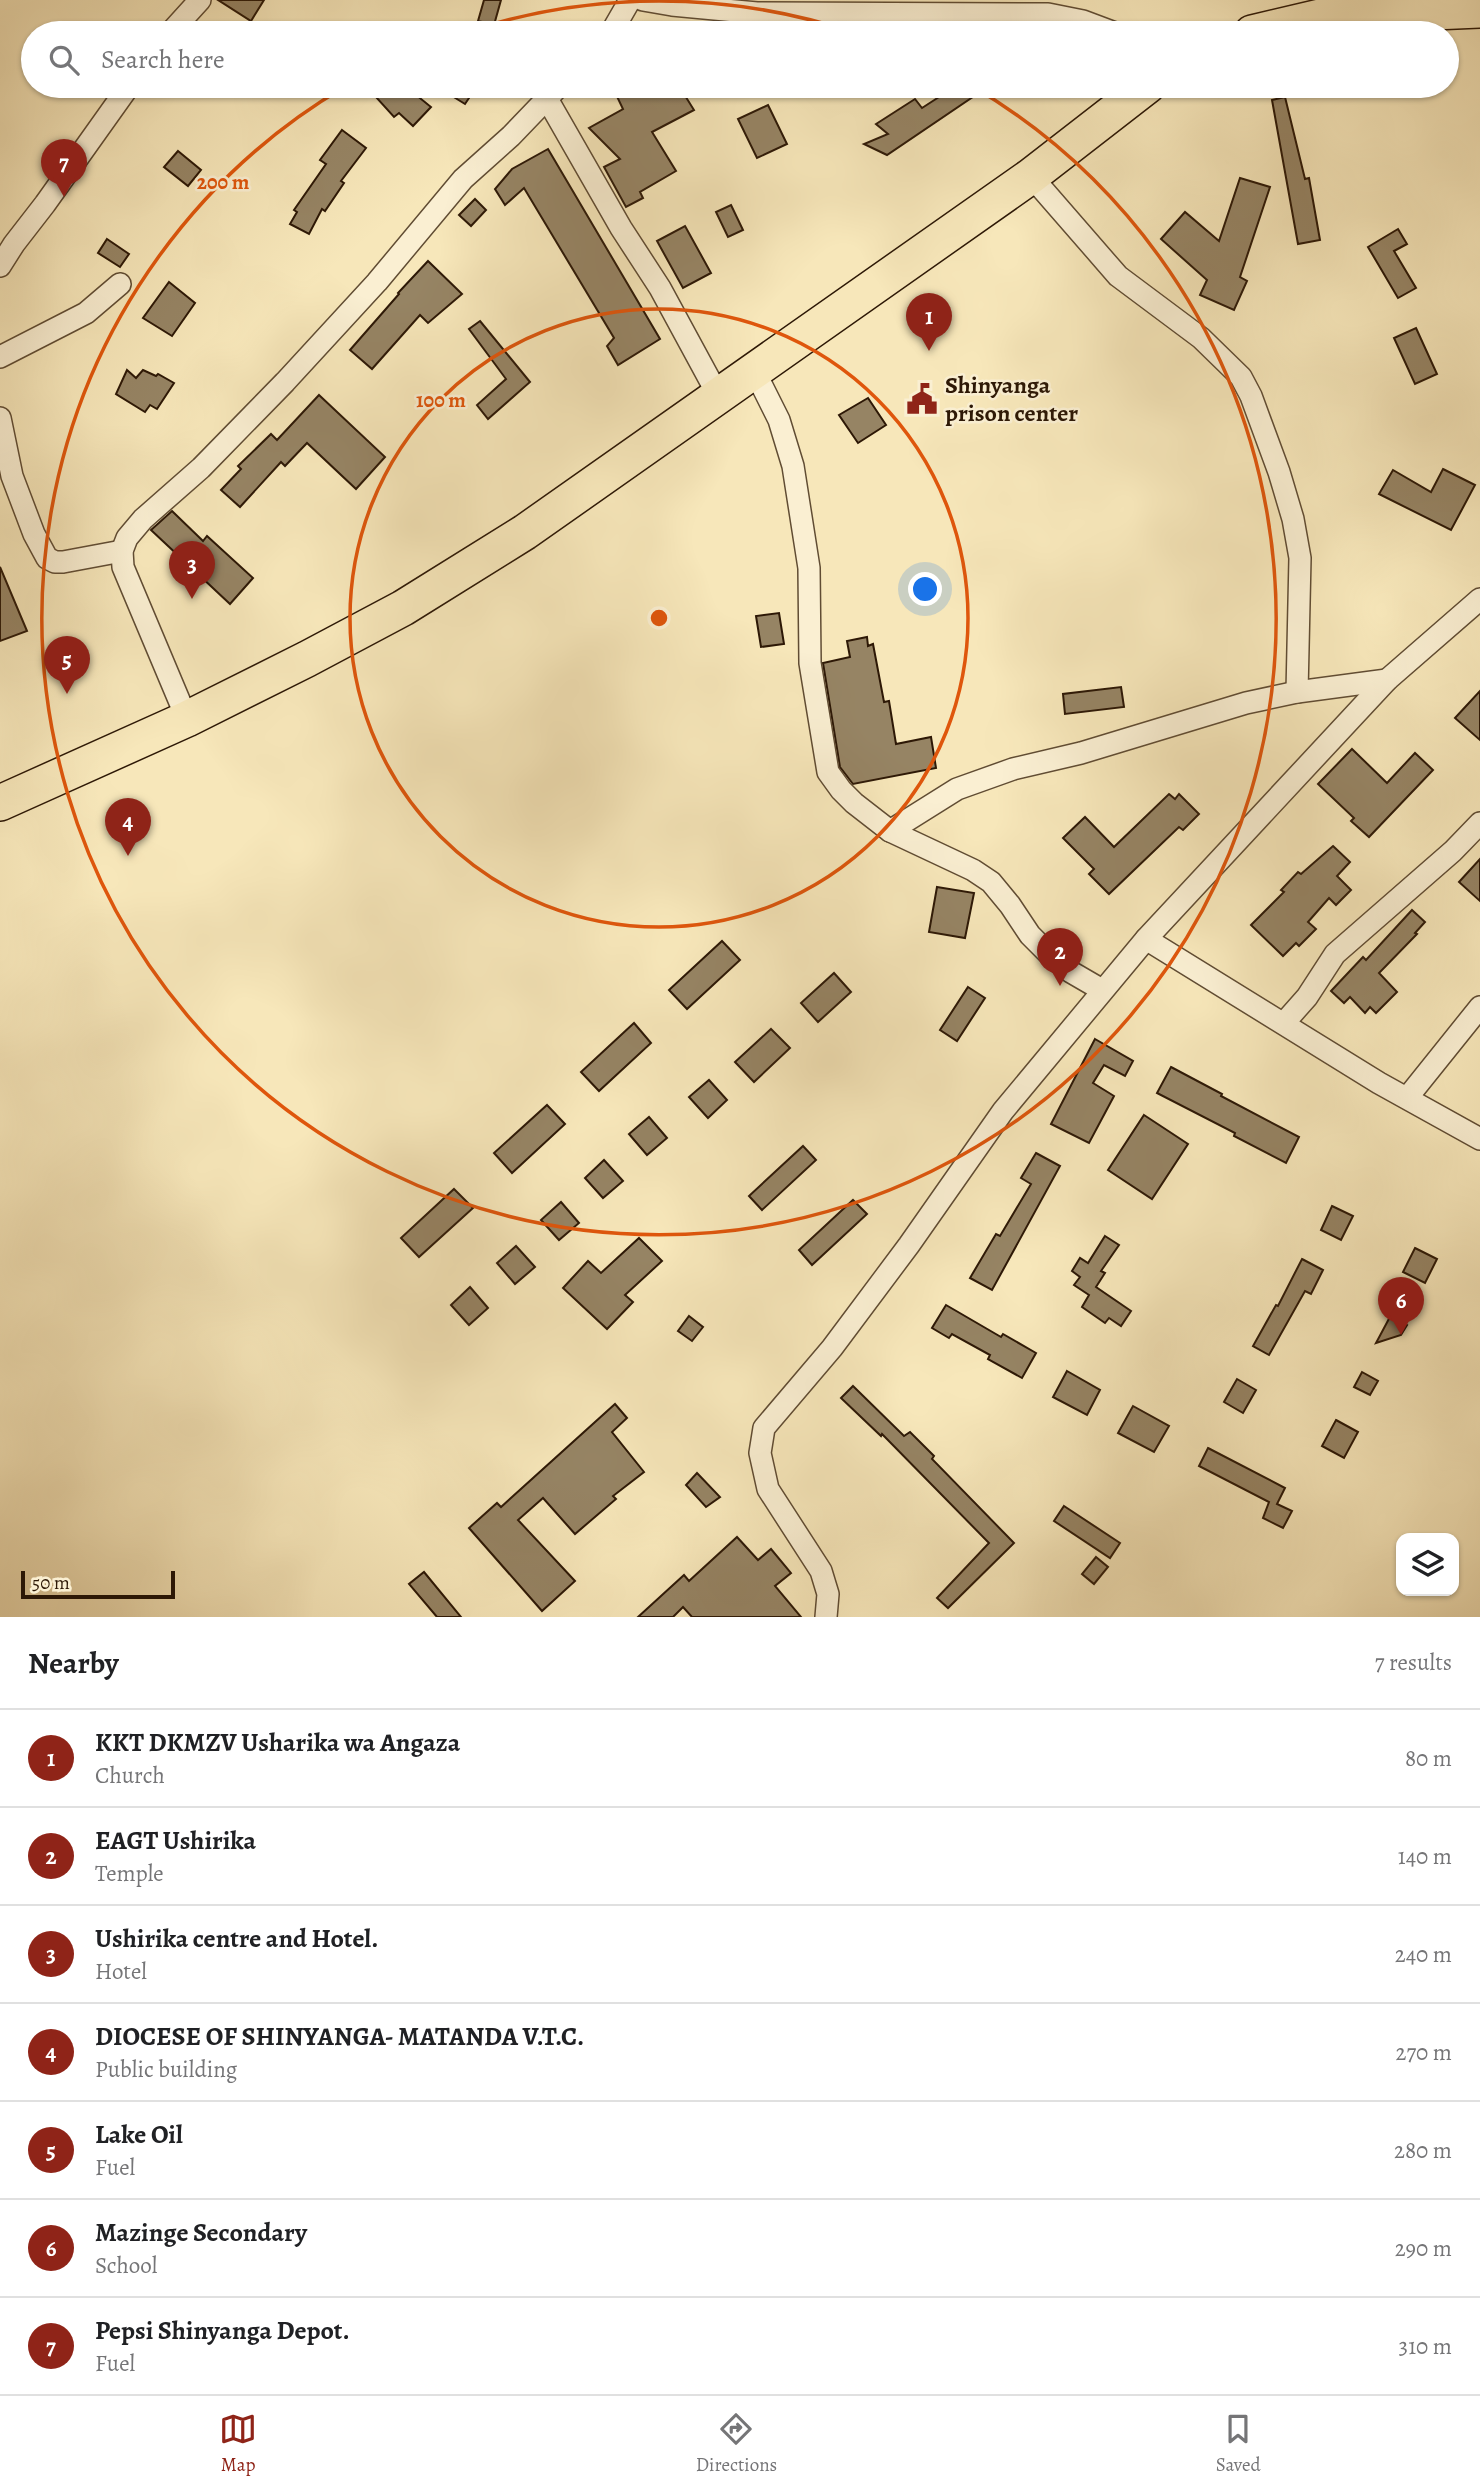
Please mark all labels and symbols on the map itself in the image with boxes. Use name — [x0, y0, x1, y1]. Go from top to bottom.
pin: 7 — [41, 139, 87, 197]
text: 200 m — [197, 168, 250, 196]
pin: 1 — [906, 293, 952, 351]
place label: Shinyanga prison center — [945, 369, 1078, 429]
public building icon: Shinyanga prison center — [905, 382, 939, 416]
text: 100 m — [416, 386, 466, 414]
pin: 3 — [169, 541, 215, 599]
your location — [908, 572, 942, 606]
centre of rings — [647, 606, 671, 630]
pin: 5 — [44, 636, 90, 694]
pin: 4 — [105, 798, 151, 856]
pin: 2 — [1037, 928, 1083, 986]
pin: 6 — [1378, 1277, 1424, 1335]
scale bar — [21, 1568, 175, 1600]

